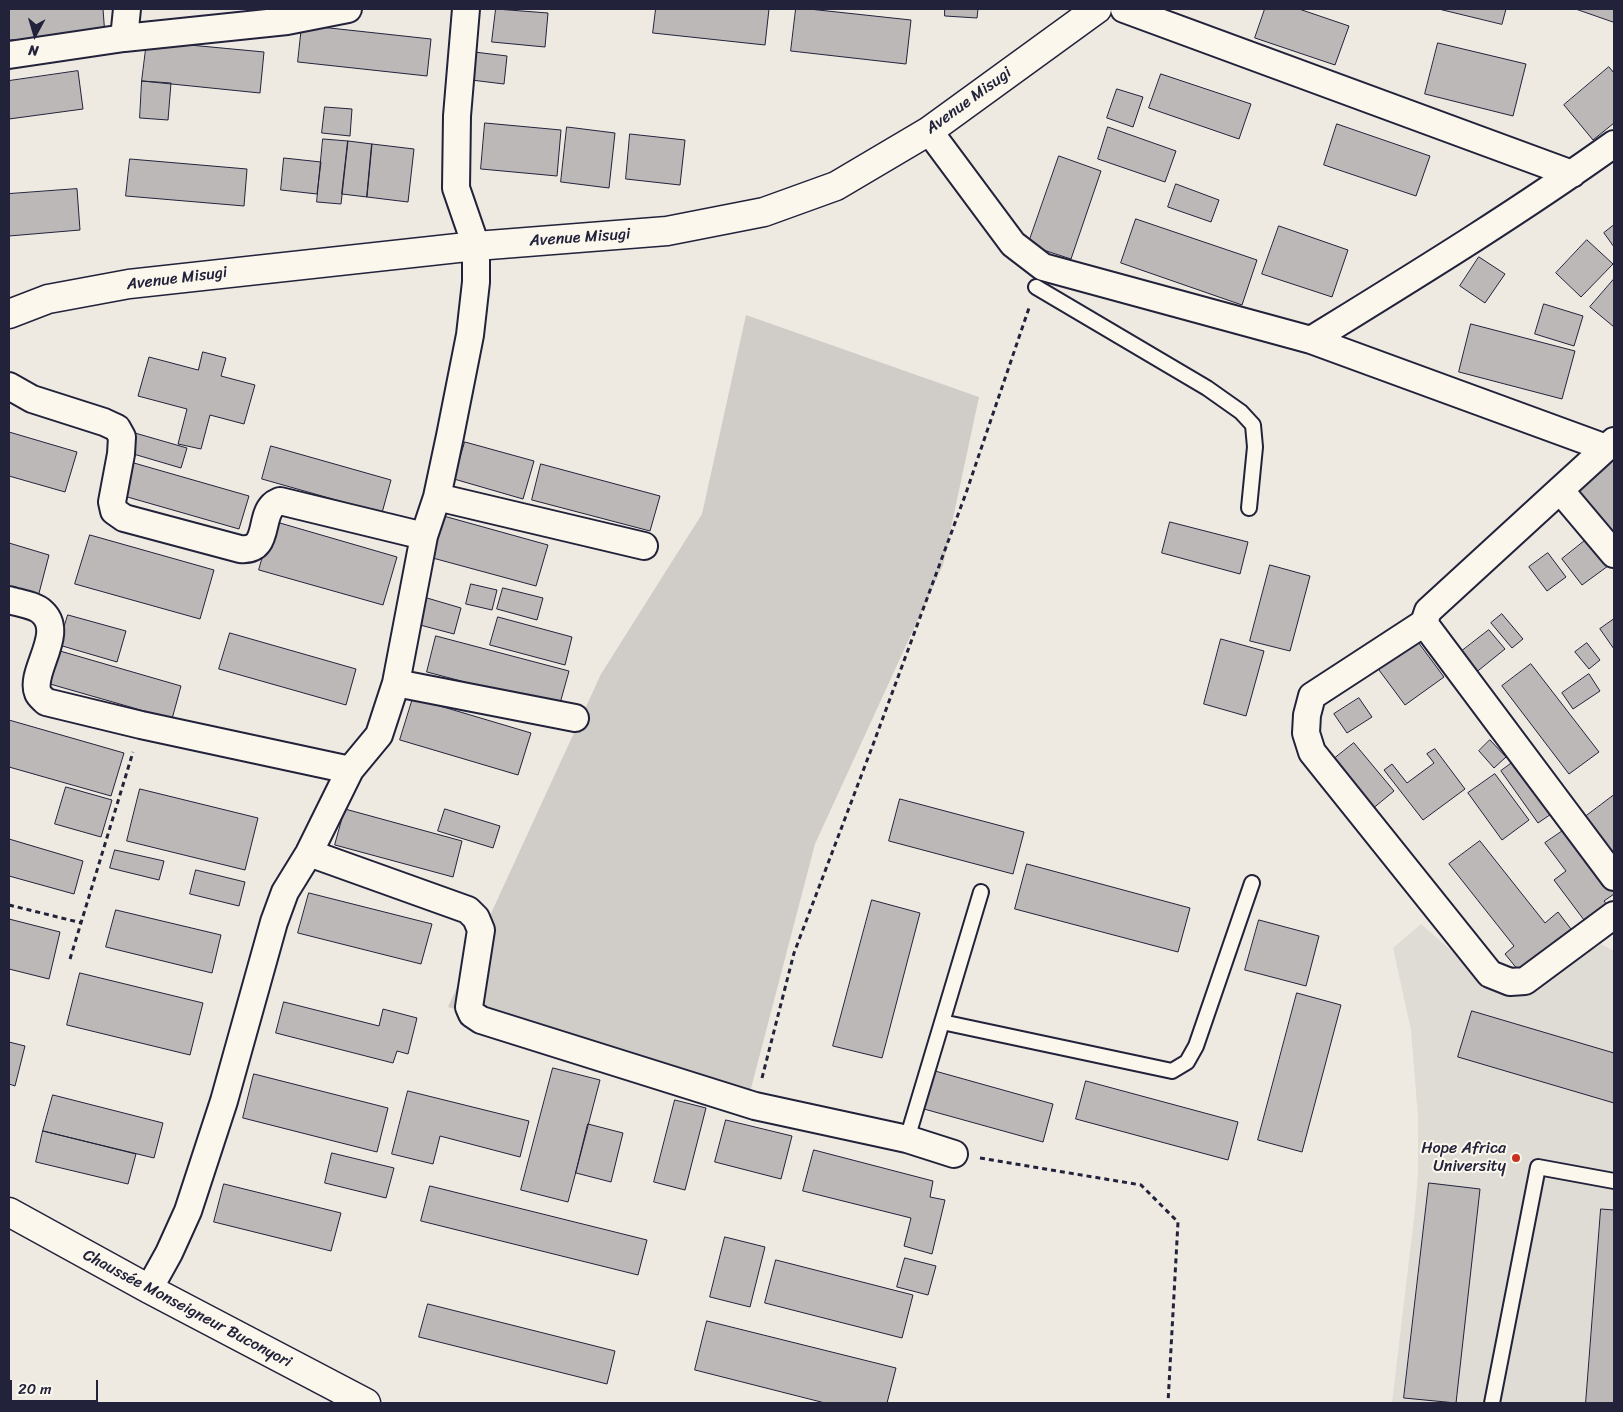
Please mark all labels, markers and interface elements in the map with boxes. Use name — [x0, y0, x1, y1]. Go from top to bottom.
north arrow — [10, 10, 60, 60]
text: N — [27, 37, 40, 63]
street label: Avenue Misugi — [922, 64, 1016, 138]
street label: Avenue Misugi — [529, 225, 631, 251]
street label: Avenue Misugi — [126, 263, 228, 295]
place label: Hope Africa University — [1421, 1139, 1506, 1177]
marker: Hope Africa University — [1510, 1152, 1522, 1164]
street label: Chaussée Monseigneur Buconyori — [79, 1246, 295, 1372]
scale bar — [12, 1370, 100, 1402]
text: 20 m — [18, 1376, 52, 1402]

